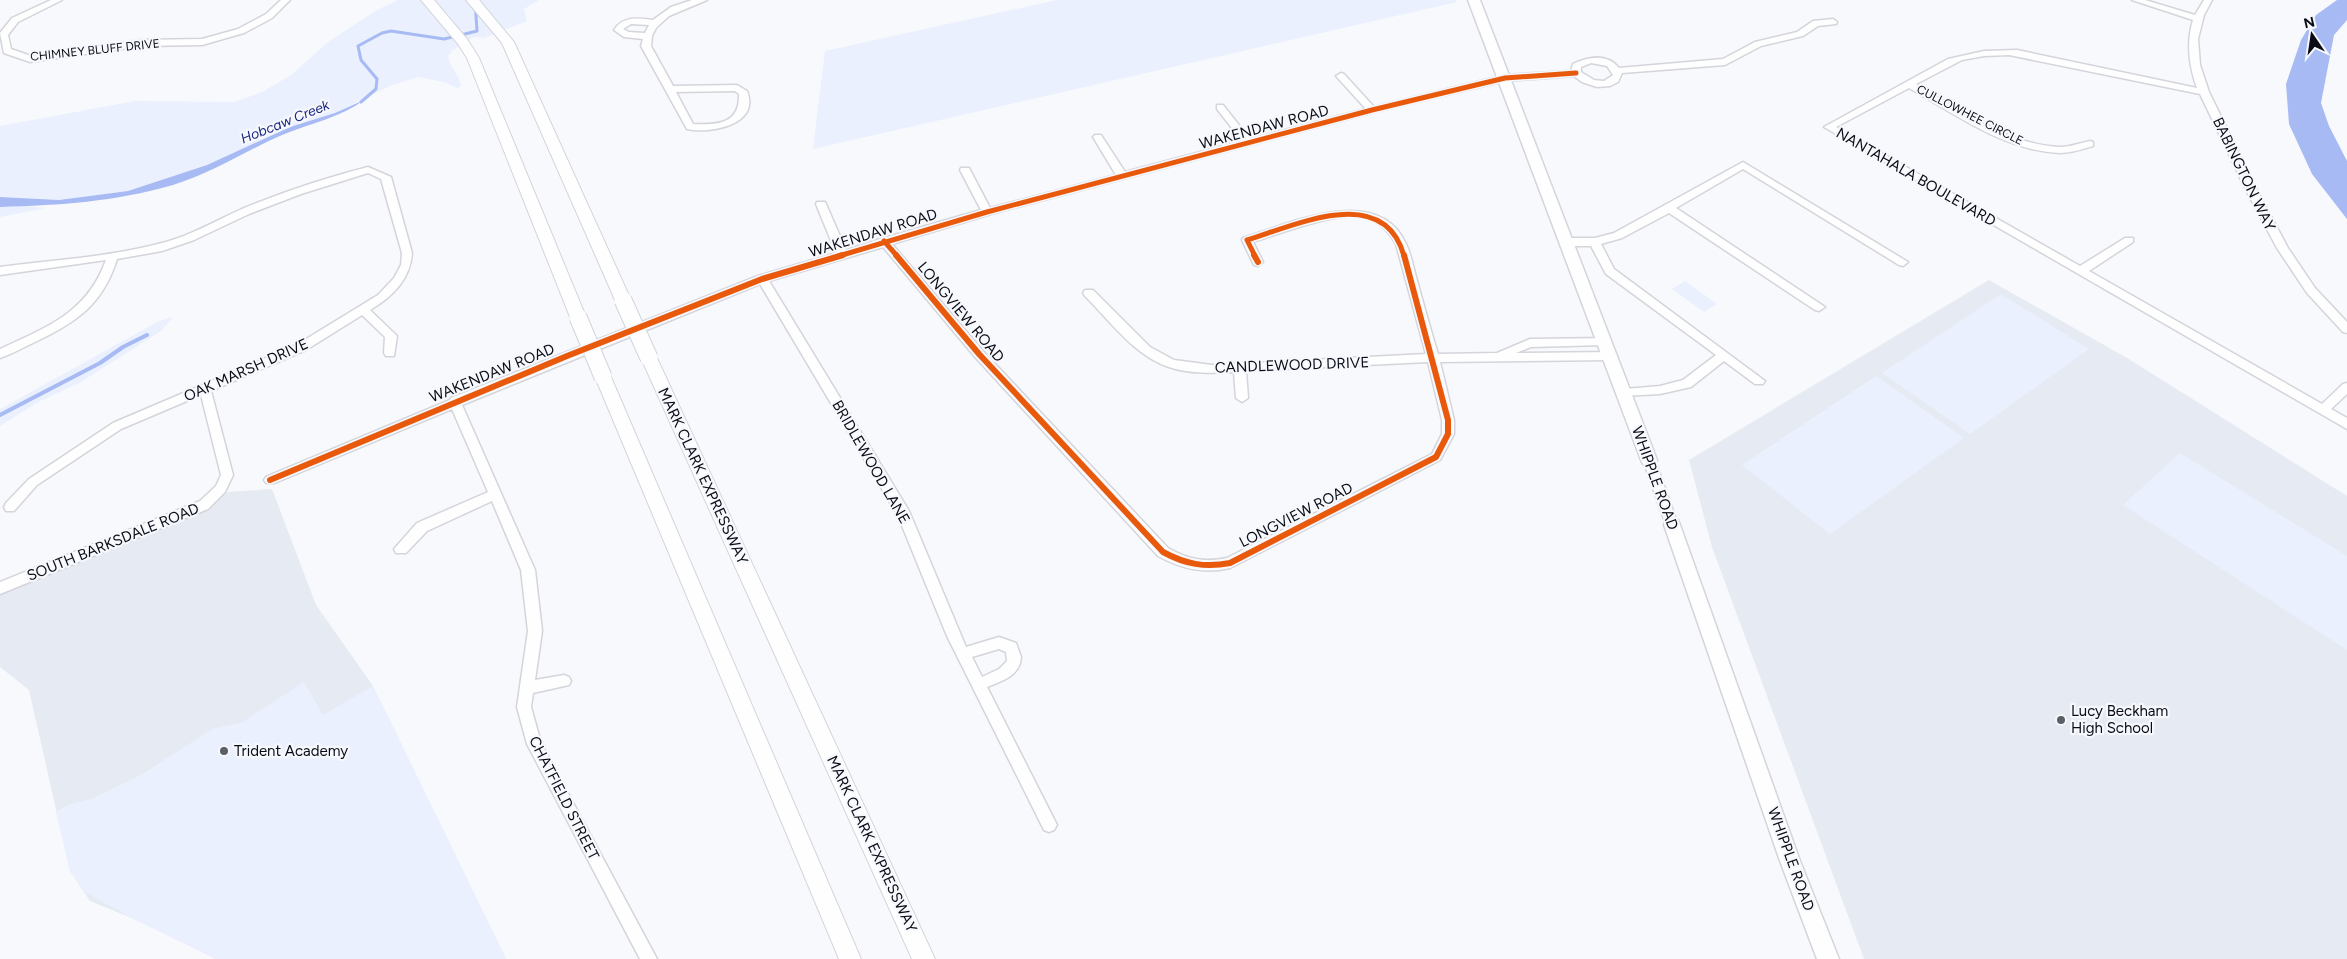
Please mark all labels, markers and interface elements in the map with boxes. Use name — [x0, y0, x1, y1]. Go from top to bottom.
north arrow — [2287, 10, 2337, 60]
text: N — [2302, 13, 2316, 32]
street label: CHIMNEY BLUFF DRIVE — [30, 36, 160, 64]
street label: CULLOWHEE CIRCLE — [1914, 82, 2026, 148]
water label: Hobcaw Creek — [238, 96, 333, 148]
street label: WAKENDAW ROAD — [1197, 101, 1331, 153]
street label: BABINGTON WAY — [2209, 114, 2279, 234]
street label: NANTAHALA BOULEVARD — [1833, 124, 1999, 230]
street label: WAKENDAW ROAD — [807, 205, 939, 261]
street label: LONGVIEW ROAD — [914, 258, 1008, 366]
street label: OAK MARSH DRIVE — [181, 335, 311, 405]
street label: WAKENDAW ROAD — [427, 340, 557, 406]
street label: CANDLEWOOD DRIVE — [1215, 353, 1369, 377]
street label: MARK CLARK EXPRESSWAY — [654, 385, 752, 567]
street label: BRIDLEWOOD LANE — [828, 397, 914, 527]
street label: WHIPPLE ROAD — [1628, 424, 1682, 532]
street label: LONGVIEW ROAD — [1236, 479, 1356, 551]
street label: SOUTH BARKSDALE ROAD — [24, 499, 202, 585]
place label: Lucy Beckham High School — [2071, 702, 2168, 737]
marker: Lucy Beckham High School — [2055, 714, 2067, 726]
street label: CHATFIELD STREET — [525, 733, 603, 863]
place label: Trident Academy — [234, 742, 348, 760]
marker: Trident Academy — [218, 745, 230, 757]
street label: MARK CLARK EXPRESSWAY — [823, 753, 921, 935]
street label: WHIPPLE ROAD — [1764, 805, 1818, 913]

